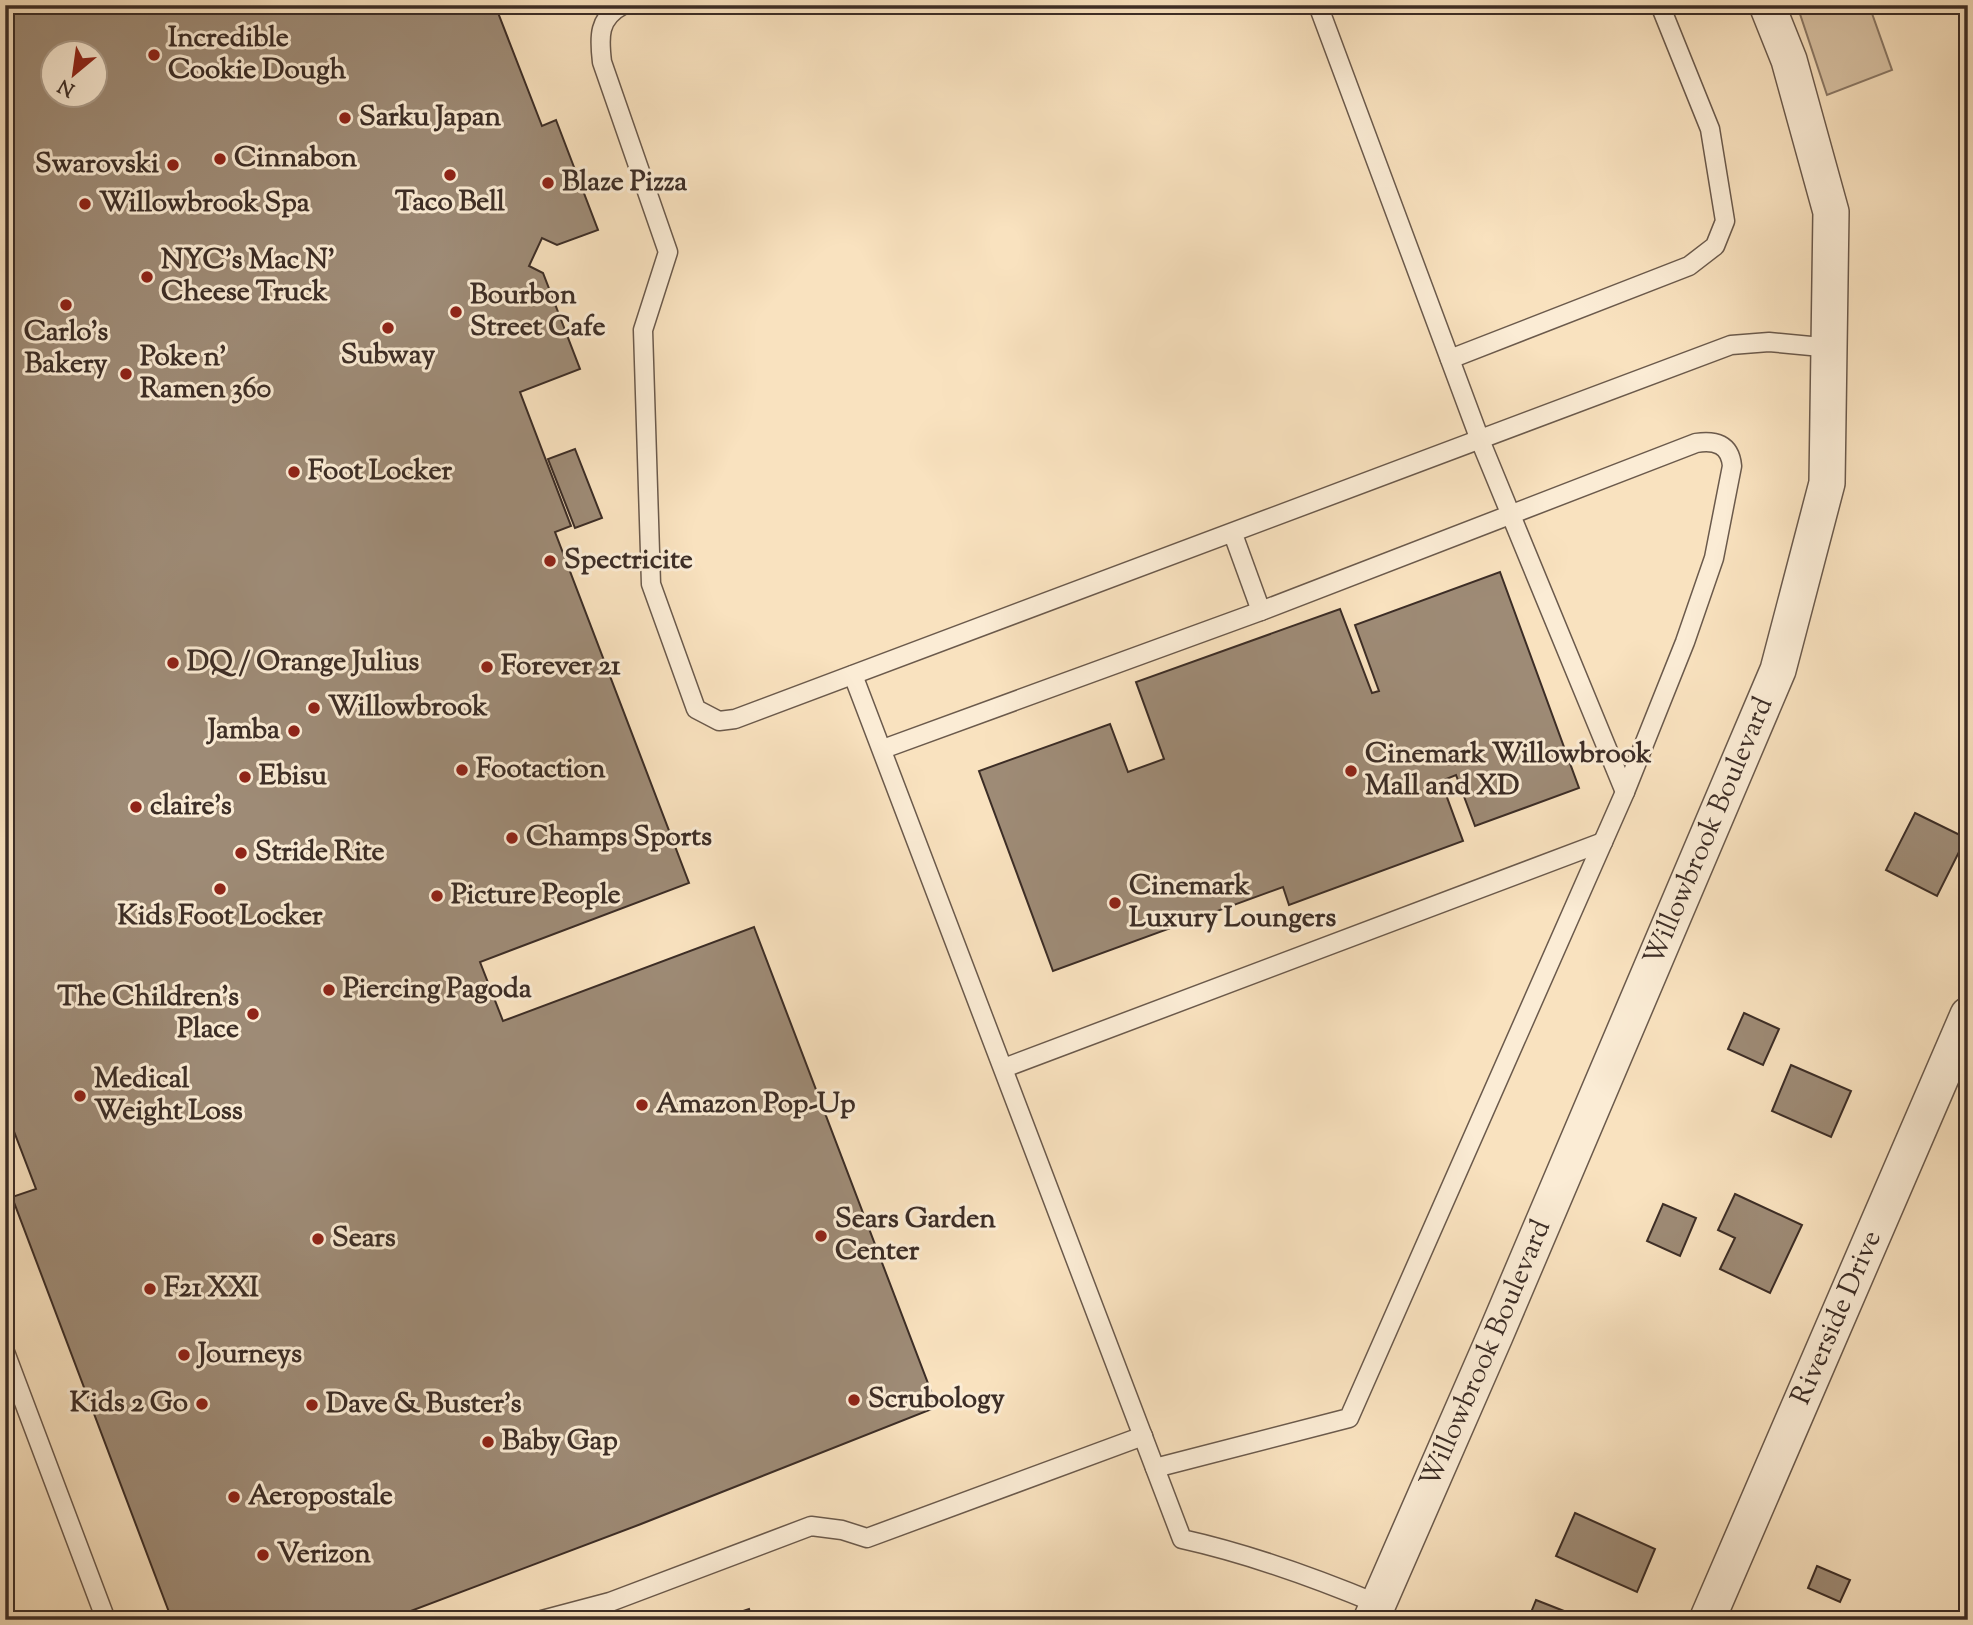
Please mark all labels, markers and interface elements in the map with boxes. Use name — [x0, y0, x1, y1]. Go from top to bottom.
place label: Incredible Cookie Dough — [168, 19, 347, 91]
north arrow — [38, 38, 108, 108]
marker: Incredible Cookie Dough — [146, 47, 162, 63]
text: N — [54, 71, 80, 102]
place label: Sarku Japan — [359, 98, 502, 138]
marker: Sarku Japan — [337, 110, 353, 126]
place label: Cinnabon — [234, 139, 357, 179]
place label: Swarovski — [35, 145, 159, 185]
marker: Cinnabon — [212, 151, 228, 167]
marker: Swarovski — [165, 157, 181, 173]
place label: Blaze Pizza — [562, 163, 687, 203]
marker: Taco Bell — [442, 167, 458, 183]
marker: Blaze Pizza — [540, 175, 556, 191]
place label: Taco Bell — [395, 183, 505, 223]
place label: Willowbrook Spa — [99, 184, 310, 224]
marker: Willowbrook Spa — [77, 196, 93, 212]
place label: NYC's Mac N' Cheese Truck — [161, 241, 335, 313]
marker: NYC's Mac N' Cheese Truck — [139, 269, 155, 285]
place label: Bourbon Street Cafe — [470, 276, 606, 348]
marker: Carlo's Bakery — [58, 297, 74, 313]
marker: Bourbon Street Cafe — [448, 304, 464, 320]
place label: Carlo's Bakery — [24, 313, 108, 385]
marker: Subway — [380, 320, 396, 336]
place label: Subway — [341, 336, 435, 376]
place label: Poke n' Ramen 360 — [140, 338, 271, 410]
marker: Poke n' Ramen 360 — [118, 366, 134, 382]
place label: Foot Locker — [308, 452, 453, 492]
marker: Foot Locker — [286, 464, 302, 480]
place label: Spectricite — [564, 541, 693, 581]
marker: Spectricite — [542, 553, 558, 569]
place label: DQ / Orange Julius — [187, 643, 419, 683]
place label: Forever 21 — [501, 647, 621, 687]
marker: DQ / Orange Julius — [165, 655, 181, 671]
marker: Forever 21 — [479, 659, 495, 675]
place label: Willowbrook — [328, 688, 488, 728]
street label: Willowbrook Boulevard — [1635, 691, 1784, 972]
marker: Willowbrook — [306, 700, 322, 716]
place label: Jamba — [206, 711, 280, 751]
marker: Jamba — [286, 723, 302, 739]
place label: Cinemark Willowbrook Mall and XD — [1365, 735, 1652, 807]
place label: Footaction — [476, 750, 606, 790]
place label: Ebisu — [259, 757, 328, 797]
marker: Footaction — [454, 762, 470, 778]
marker: Cinemark Willowbrook Mall and XD — [1343, 763, 1359, 779]
marker: Ebisu — [237, 769, 253, 785]
place label: claire's — [150, 787, 232, 827]
marker: claire's — [128, 799, 144, 815]
place label: Champs Sports — [526, 818, 712, 858]
marker: Champs Sports — [504, 830, 520, 846]
place label: Stride Rite — [255, 833, 385, 873]
marker: Stride Rite — [233, 845, 249, 861]
place label: Cinemark Luxury Loungers — [1129, 867, 1336, 939]
place label: Picture People — [451, 876, 621, 916]
marker: Kids Foot Locker — [212, 881, 228, 897]
marker: Picture People — [429, 888, 445, 904]
marker: Cinemark Luxury Loungers — [1107, 895, 1123, 911]
place label: Kids Foot Locker — [118, 897, 323, 937]
place label: Piercing Pagoda — [343, 970, 532, 1010]
place label: The Children's Place — [57, 978, 239, 1050]
marker: Piercing Pagoda — [321, 982, 337, 998]
marker: The Children's Place — [245, 1006, 261, 1022]
place label: Medical Weight Loss — [94, 1060, 243, 1132]
place label: Amazon Pop-Up — [656, 1085, 855, 1125]
marker: Medical Weight Loss — [72, 1088, 88, 1104]
marker: Amazon Pop-Up — [634, 1097, 650, 1113]
place label: Sears Garden Center — [835, 1200, 996, 1272]
street label: Willowbrook Boulevard — [1411, 1214, 1562, 1494]
place label: Sears — [332, 1219, 396, 1259]
street label: Riverside Drive — [1782, 1225, 1893, 1411]
marker: Sears Garden Center — [813, 1228, 829, 1244]
marker: Sears — [310, 1231, 326, 1247]
place label: F21 XXI — [164, 1269, 259, 1309]
marker: F21 XXI — [142, 1281, 158, 1297]
place label: Journeys — [196, 1335, 302, 1375]
marker: Journeys — [176, 1347, 192, 1363]
place label: Scrubology — [868, 1380, 1005, 1420]
place label: Kids 2 Go — [70, 1384, 188, 1424]
place label: Dave & Buster's — [326, 1385, 521, 1425]
marker: Scrubology — [846, 1392, 862, 1408]
marker: Kids 2 Go — [194, 1396, 210, 1412]
marker: Dave & Buster's — [304, 1397, 320, 1413]
place label: Baby Gap — [502, 1422, 618, 1462]
marker: Baby Gap — [480, 1434, 496, 1450]
place label: Aeropostale — [248, 1477, 393, 1517]
marker: Aeropostale — [226, 1489, 242, 1505]
place label: Verizon — [277, 1535, 371, 1575]
marker: Verizon — [255, 1547, 271, 1563]

